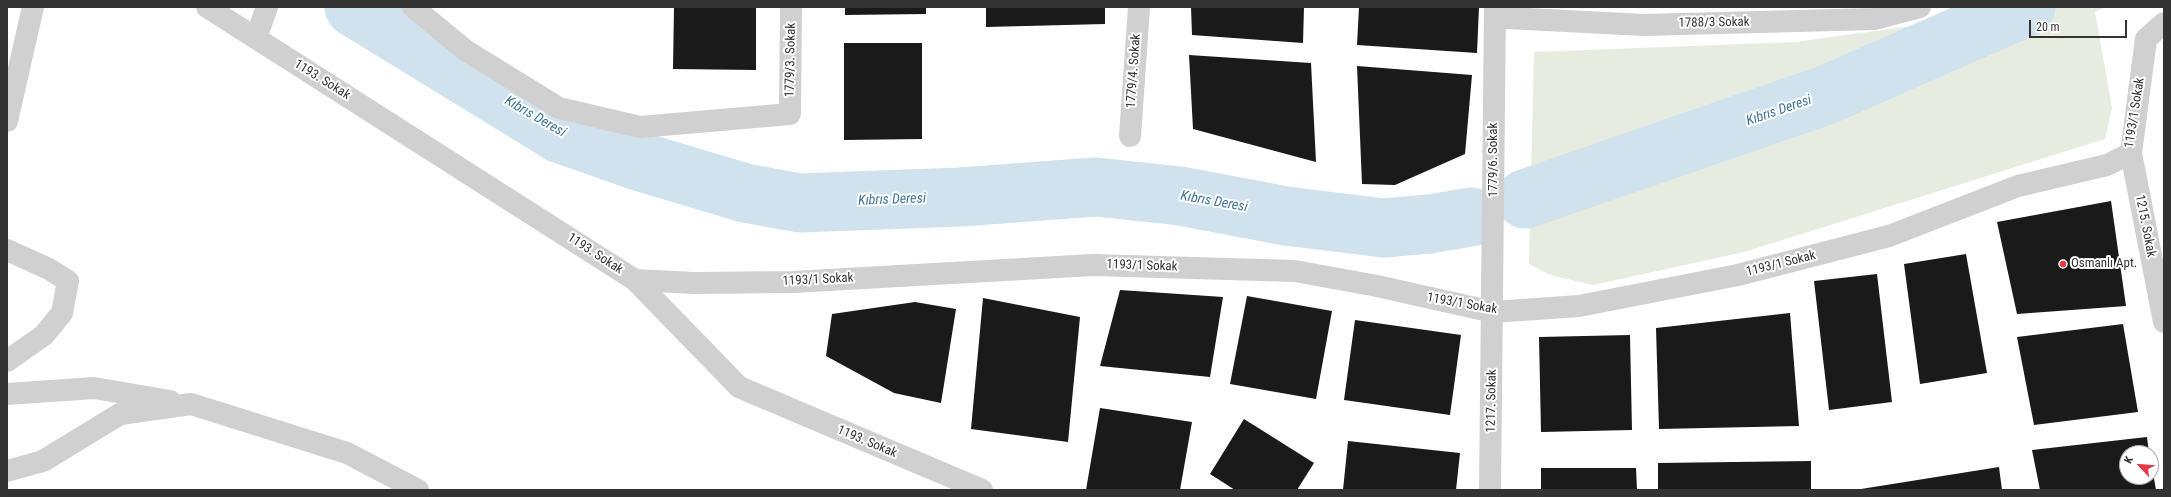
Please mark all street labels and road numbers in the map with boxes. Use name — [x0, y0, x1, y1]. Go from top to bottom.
street label: 1788/3 Sokak — [1678, 15, 1750, 31]
street label: 1779/3. Sokak — [783, 23, 799, 97]
street label: 1779/4. Sokak — [1124, 33, 1144, 109]
street label: 1193. Sokak — [291, 57, 353, 103]
street label: 1193/1 Sokak — [2122, 77, 2148, 149]
street label: 1779/6. Sokak — [1486, 123, 1502, 197]
street label: 1215. Sokak — [2131, 193, 2159, 259]
street label: 1193. Sokak — [564, 230, 626, 278]
street label: 1193/1 Sokak — [1745, 248, 1817, 280]
street label: 1193/1 Sokak — [1106, 257, 1178, 275]
street label: 1193/1 Sokak — [782, 270, 854, 290]
street label: 1193/1 Sokak — [1426, 290, 1498, 318]
street label: 1217. Sokak — [1484, 369, 1500, 433]
street label: 1193. Sokak — [835, 422, 899, 462]

